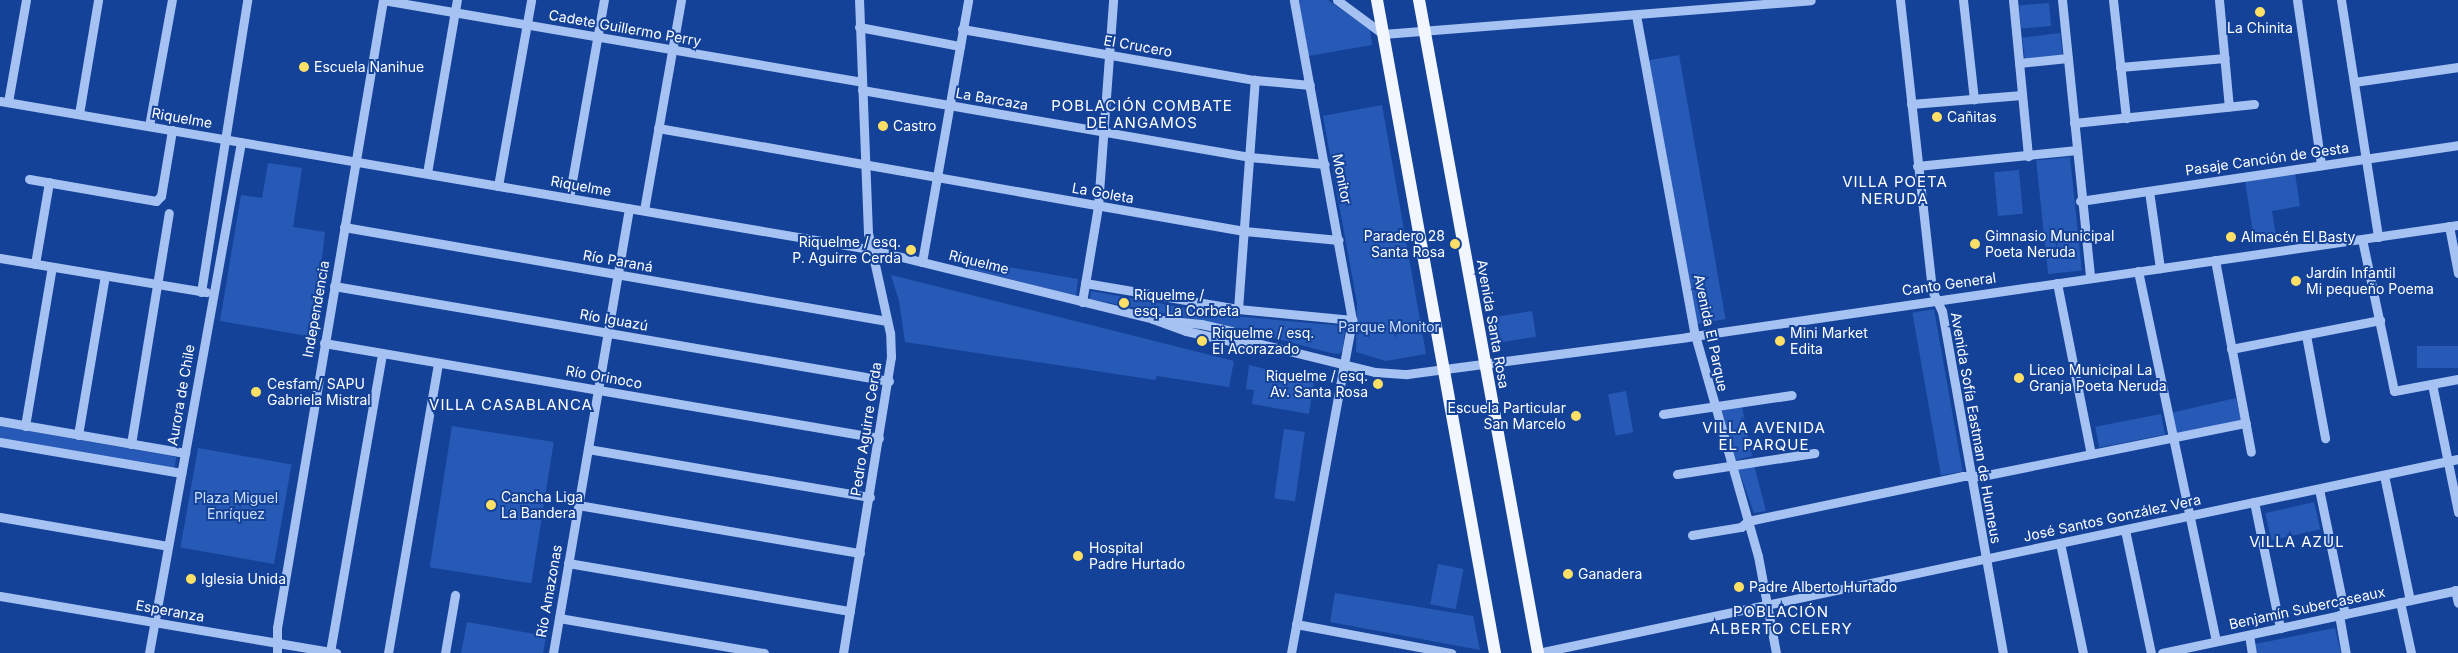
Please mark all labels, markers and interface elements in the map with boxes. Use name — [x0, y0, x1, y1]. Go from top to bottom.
street label: Cadete Guillermo Perry — [548, 6, 702, 50]
marker: La Chinita — [2254, 6, 2266, 18]
place label: La Chinita — [2227, 20, 2293, 36]
street label: El Crucero — [1103, 32, 1173, 60]
place label: Escuela Nanihue — [314, 59, 424, 75]
marker: Escuela Nanihue — [298, 61, 310, 73]
street label: La Barcaza — [954, 84, 1030, 114]
district label: POBLACIÓN COMBATE DE ANGAMOS — [1049, 96, 1235, 131]
street label: Riquelme — [150, 104, 214, 132]
place label: Cañitas — [1947, 109, 1997, 125]
marker: Cañitas — [1931, 111, 1943, 123]
place label: Castro — [893, 118, 936, 134]
marker: Castro — [877, 120, 889, 132]
street label: Pasaje Canción de Gesta — [2184, 139, 2350, 179]
street label: Monitor — [1329, 152, 1355, 206]
street label: Riquelme — [549, 172, 613, 200]
district label: VILLA POETA NERUDA — [1841, 172, 1949, 207]
street label: La Goleta — [1071, 179, 1135, 207]
place label: Paradero 28 Santa Rosa — [1364, 228, 1445, 260]
place label: Gimnasio Municipal Poeta Neruda — [1985, 228, 2114, 260]
place label: Almacén El Basty — [2241, 229, 2355, 245]
marker: Almacén El Basty — [2225, 231, 2237, 243]
place label: Riquelme / esq. P. Aguirre Cerda — [792, 234, 901, 266]
marker: Paradero 28 Santa Rosa — [1449, 238, 1461, 250]
marker: Gimnasio Municipal Poeta Neruda — [1969, 238, 1981, 250]
marker: Riquelme / esq. P. Aguirre Cerda — [905, 244, 917, 256]
street label: Riquelme — [947, 246, 1011, 278]
street label: Río Paraná — [582, 247, 654, 275]
street label: Avenida Santa Rosa — [1473, 258, 1513, 390]
street label: Independencia — [299, 259, 333, 359]
place label: Jardín Infantil Mi pequeño Poema — [2306, 265, 2434, 298]
street label: Canto General — [1901, 269, 1997, 299]
street label: Avenida El Parque — [1690, 273, 1732, 393]
marker: Jardín Infantil Mi pequeño Poema — [2290, 275, 2302, 287]
place label: Riquelme / esq. La Corbeta — [1134, 287, 1239, 320]
marker: Riquelme / esq. La Corbeta — [1118, 297, 1130, 309]
street label: Río Iguazú — [578, 306, 650, 334]
street label: Avenida Sofía Eastman de Hunneus — [1947, 311, 2005, 545]
park label: Parque Monitor — [1338, 319, 1440, 335]
place label: Riquelme / esq. El Acorazado — [1212, 325, 1314, 358]
place label: Mini Market Edita — [1790, 325, 1868, 358]
marker: Riquelme / esq. El Acorazado — [1196, 335, 1208, 347]
marker: Mini Market Edita — [1774, 335, 1786, 347]
street label: Aurora de Chile — [164, 343, 198, 447]
street label: Pedro Aguirre Cerda — [847, 361, 885, 497]
street label: Río Orinoco — [564, 362, 644, 392]
place label: Liceo Municipal La Granja Poeta Neruda — [2029, 362, 2167, 394]
place label: Riquelme / esq. Av. Santa Rosa — [1266, 368, 1368, 401]
marker: Liceo Municipal La Granja Poeta Neruda — [2013, 372, 2025, 384]
place label: Cesfam/ SAPU Gabriela Mistral — [267, 376, 371, 408]
marker: Riquelme / esq. Av. Santa Rosa — [1372, 378, 1384, 390]
marker: Cesfam/ SAPU Gabriela Mistral — [249, 385, 263, 399]
district label: VILLA CASABLANCA — [427, 396, 595, 414]
place label: Escuela Particular San Marcelo — [1448, 400, 1566, 432]
marker: Escuela Particular San Marcelo — [1570, 410, 1582, 422]
district label: VILLA AVENIDA EL PARQUE — [1701, 418, 1827, 453]
place label: Cancha Liga La Bandera — [501, 489, 583, 522]
park label: Plaza Miguel Enríquez — [194, 490, 278, 522]
street label: José Santos González Vera — [2022, 491, 2202, 545]
marker: Cancha Liga La Bandera — [485, 499, 497, 511]
district label: VILLA AZUL — [2248, 533, 2346, 551]
place label: Hospital Padre Hurtado — [1089, 540, 1185, 572]
street label: Río Amazonas — [533, 543, 565, 639]
marker: Hospital Padre Hurtado — [1071, 549, 1085, 563]
place label: Ganadera — [1578, 566, 1642, 582]
marker: Ganadera — [1562, 568, 1574, 580]
place label: Iglesia Unida — [201, 571, 286, 587]
marker: Iglesia Unida — [185, 573, 197, 585]
place label: Padre Alberto Hurtado — [1749, 579, 1897, 595]
marker: Padre Alberto Hurtado — [1733, 581, 1745, 593]
street label: Benjamín Subercaseaux — [2227, 583, 2387, 633]
street label: Esperanza — [134, 597, 206, 625]
district label: POBLACIÓN ALBERTO CELERY — [1708, 602, 1854, 637]

